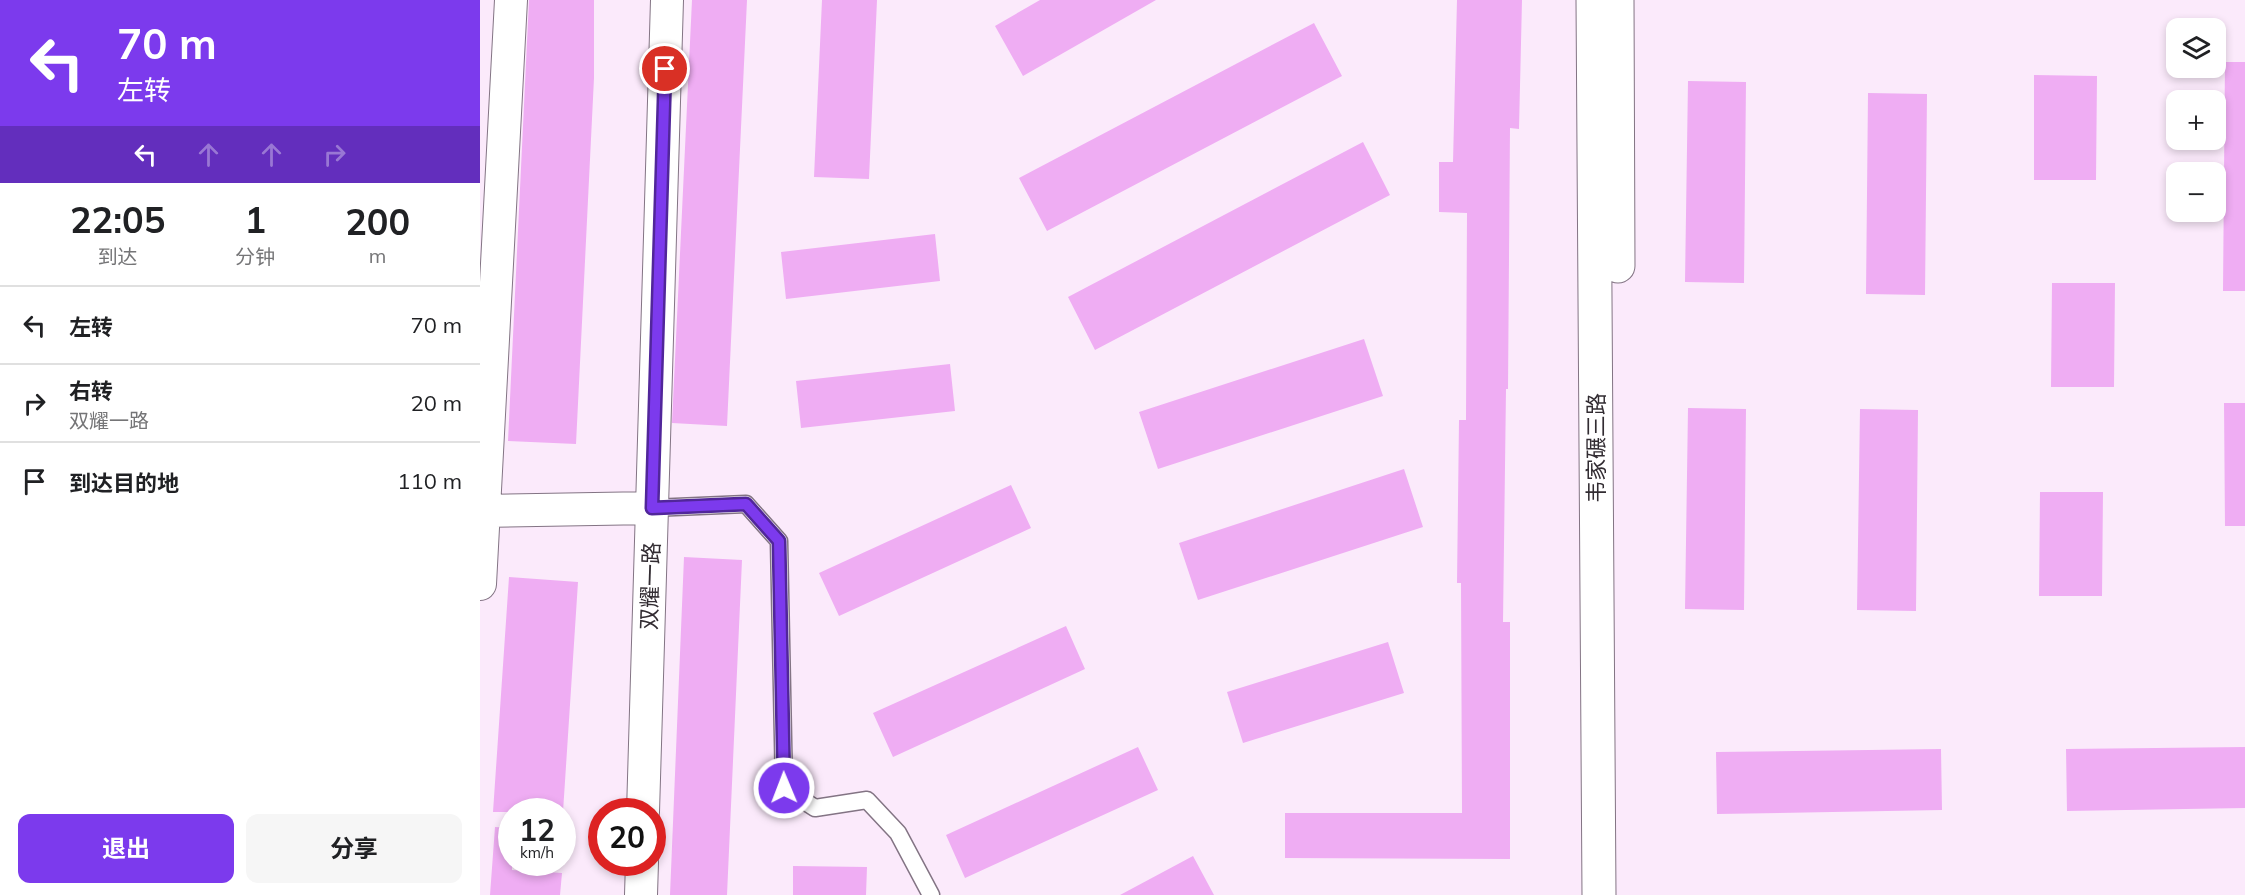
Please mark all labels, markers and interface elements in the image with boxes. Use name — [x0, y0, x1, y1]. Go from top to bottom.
text: 70 m — [117, 17, 217, 70]
map controls — [2166, 18, 2226, 222]
button: layers — [2166, 18, 2226, 78]
icon: left — [18, 24, 96, 102]
pin — [639, 43, 690, 94]
icon: arrive — [648, 52, 681, 85]
text: 左转 — [117, 73, 171, 107]
button: + — [2166, 90, 2226, 150]
icon: left — [129, 138, 162, 171]
icon: ahead — [192, 138, 225, 171]
icon: ahead — [255, 138, 288, 171]
icon: right — [318, 138, 351, 171]
button: − — [2166, 162, 2226, 222]
text: 22:05 — [70, 197, 165, 242]
text: 1 — [244, 197, 266, 242]
text: 200 — [345, 199, 410, 244]
text: m — [369, 243, 386, 268]
text: 到达 — [98, 244, 138, 269]
text: 分钟 — [235, 244, 275, 269]
icon: left — [18, 309, 51, 342]
text: 70 m — [411, 311, 462, 339]
text: 左转 — [69, 313, 113, 341]
text: 右转 — [69, 377, 113, 405]
icon: right — [18, 387, 51, 420]
text: 20 m — [411, 389, 462, 417]
street label: 韦家碾三路 — [1582, 393, 1610, 503]
text: 双耀一路 — [69, 408, 149, 433]
icon: arrive — [18, 465, 51, 498]
text: 110 m — [397, 467, 462, 495]
text: 到达目的地 — [69, 469, 179, 497]
street label: 双耀一路 — [634, 542, 666, 630]
position arrow — [752, 756, 816, 820]
speed limit sign: 20 — [588, 798, 666, 876]
text: 12 — [519, 811, 555, 849]
button: 退出 — [18, 814, 234, 883]
button: 分享 — [246, 814, 462, 883]
text: km/h — [520, 843, 554, 862]

